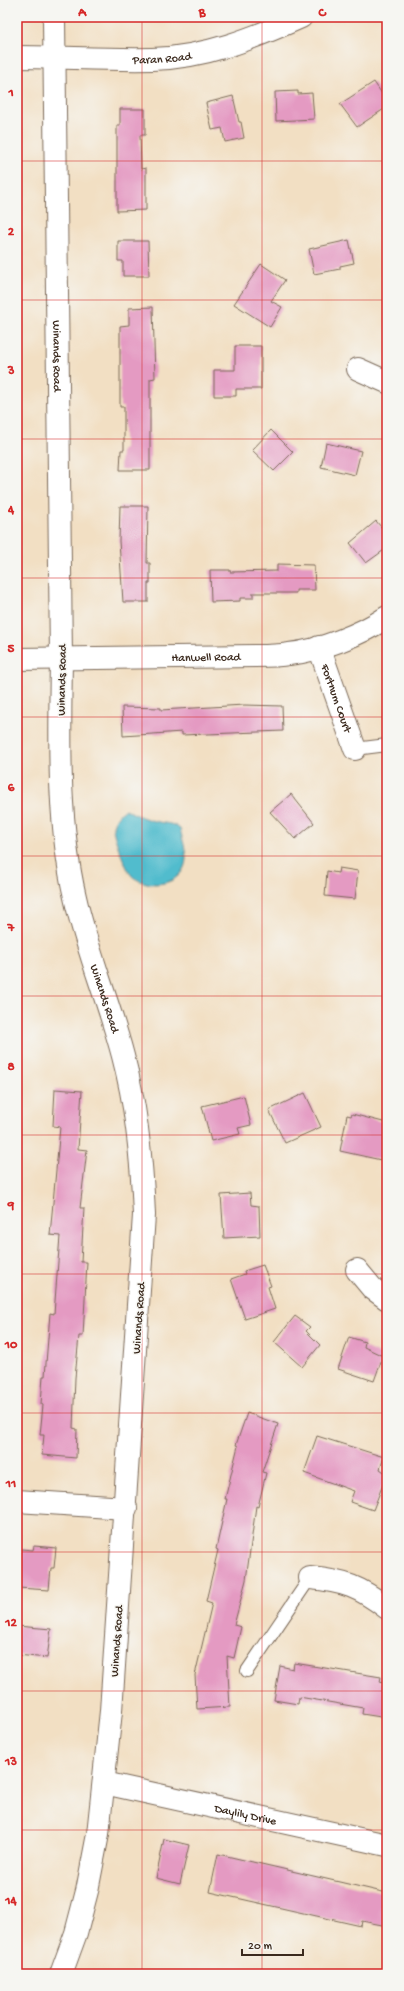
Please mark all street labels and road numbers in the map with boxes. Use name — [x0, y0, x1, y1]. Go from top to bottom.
street label: Paran Road — [131, 50, 194, 68]
street label: Winands Road — [48, 320, 63, 393]
street label: Winands Road — [55, 643, 71, 716]
street label: Hanwell Road — [171, 651, 242, 666]
street label: Fortnum Court — [316, 661, 354, 736]
street label: Winands Road — [86, 963, 121, 1036]
street label: Winands Road — [131, 1281, 150, 1354]
street label: Winands Road — [109, 1604, 128, 1677]
street label: Daylily Drive — [212, 1802, 278, 1830]

